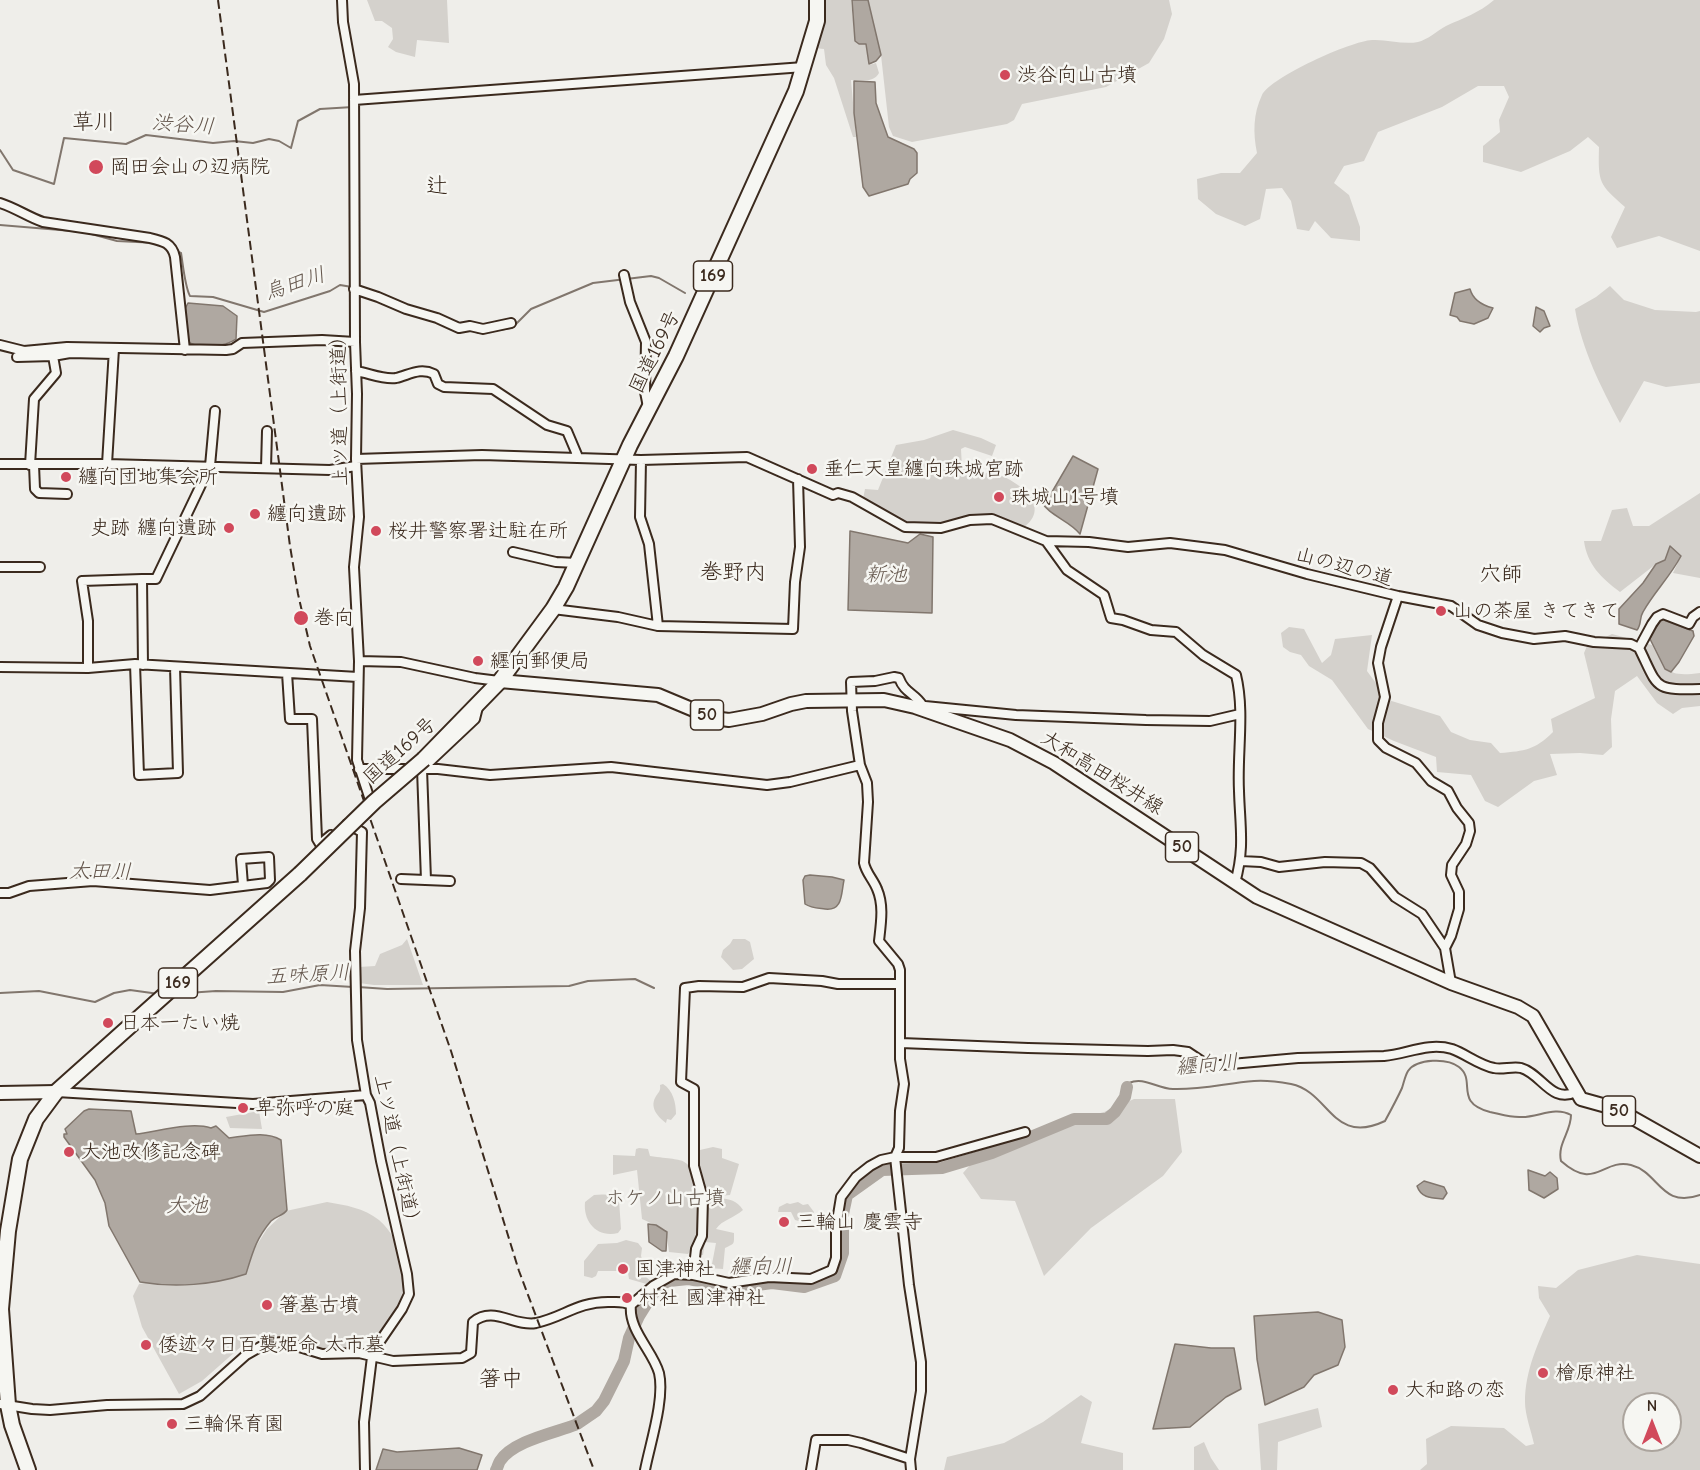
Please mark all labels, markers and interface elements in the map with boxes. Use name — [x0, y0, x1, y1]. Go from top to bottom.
place label: 渋谷向山古墳 — [1017, 63, 1137, 87]
marker: 渋谷向山古墳 — [998, 68, 1012, 82]
district label: 草川 — [72, 110, 116, 136]
water label: 渋谷川 — [151, 110, 215, 140]
place label: 岡田会山の辺病院 — [110, 155, 270, 179]
marker: 岡田会山の辺病院 — [87, 158, 105, 176]
district label: 辻 — [426, 174, 448, 200]
road number: 169 — [694, 261, 732, 291]
water label: 烏田川 — [261, 262, 329, 306]
street label: 国道169号 — [625, 307, 685, 397]
street label: 上ツ道（上街道） — [327, 326, 353, 486]
place label: 垂仁天皇纏向珠城宮跡 — [824, 457, 1024, 481]
marker: 垂仁天皇纏向珠城宮跡 — [805, 462, 819, 476]
place label: 纏向団地集会所 — [78, 465, 218, 489]
marker: 纏向団地集会所 — [59, 470, 73, 484]
place label: 珠城山1号墳 — [1011, 485, 1119, 509]
marker: 珠城山1号墳 — [992, 490, 1006, 504]
place label: 纏向遺跡 — [267, 502, 347, 526]
marker: 纏向遺跡 — [248, 507, 262, 521]
place label: 史跡 纏向遺跡 — [90, 516, 217, 540]
place label: 桜井警察署辻駐在所 — [388, 519, 568, 543]
marker: 史跡 纏向遺跡 — [222, 521, 236, 535]
marker: 桜井警察署辻駐在所 — [369, 524, 383, 538]
street label: 山の辺の道 — [1293, 542, 1395, 592]
district label: 巻野内 — [700, 560, 766, 586]
water label: 新池 — [865, 562, 907, 588]
district label: 穴師 — [1479, 562, 1523, 588]
place label: 山の茶屋 きてきて — [1453, 599, 1620, 623]
marker: 山の茶屋 きてきて — [1434, 604, 1448, 618]
place label: 巻向 — [314, 606, 354, 630]
marker: 巻向 — [292, 609, 310, 627]
place label: 纒向郵便局 — [490, 649, 590, 673]
marker: 纒向郵便局 — [471, 654, 485, 668]
road number: 50 — [690, 700, 724, 730]
street label: 国道169号 — [359, 712, 441, 790]
street label: 大和高田桜井線 — [1036, 726, 1168, 820]
road number: 50 — [1166, 832, 1198, 862]
water label: 太田川 — [68, 859, 132, 885]
water label: 五味原川 — [265, 960, 351, 990]
road number: 169 — [158, 968, 198, 998]
place label: 日本一たい焼 — [120, 1011, 240, 1035]
marker: 日本一たい焼 — [101, 1016, 115, 1030]
water label: 纒向川 — [1175, 1050, 1239, 1080]
street label: 上ツ道（上街道） — [369, 1072, 425, 1234]
place label: 卑弥呼の庭 — [255, 1096, 355, 1120]
road number: 50 — [1602, 1096, 1636, 1126]
marker: 卑弥呼の庭 — [236, 1101, 250, 1115]
place label: 大池改修記念碑 — [81, 1140, 221, 1164]
marker: 大池改修記念碑 — [62, 1145, 76, 1159]
park label: ホケノ山古墳 — [605, 1186, 725, 1210]
water label: 大池 — [166, 1193, 208, 1219]
place label: 三輪山 慶雲寺 — [796, 1210, 923, 1234]
marker: 三輪山 慶雲寺 — [777, 1215, 791, 1229]
water label: 纒向川 — [730, 1254, 792, 1280]
place label: 国津神社 — [635, 1257, 715, 1281]
marker: 国津神社 — [616, 1262, 630, 1276]
place label: 村社 國津神社 — [639, 1286, 766, 1310]
marker: 村社 國津神社 — [620, 1291, 634, 1305]
place label: 箸墓古墳 — [279, 1293, 359, 1317]
marker: 箸墓古墳 — [260, 1298, 274, 1312]
place label: 倭迹々日百襲姫命 太市墓 — [158, 1333, 385, 1357]
marker: 倭迹々日百襲姫命 太市墓 — [139, 1338, 153, 1352]
place label: 檜原神社 — [1555, 1361, 1635, 1385]
marker: 檜原神社 — [1536, 1366, 1550, 1380]
district label: 箸中 — [479, 1367, 523, 1393]
place label: 大和路の恋 — [1405, 1378, 1505, 1402]
marker: 大和路の恋 — [1386, 1383, 1400, 1397]
north arrow — [1622, 1392, 1682, 1452]
text: N — [1647, 1397, 1657, 1415]
place label: 三輪保育園 — [184, 1412, 284, 1436]
marker: 三輪保育園 — [165, 1417, 179, 1431]

